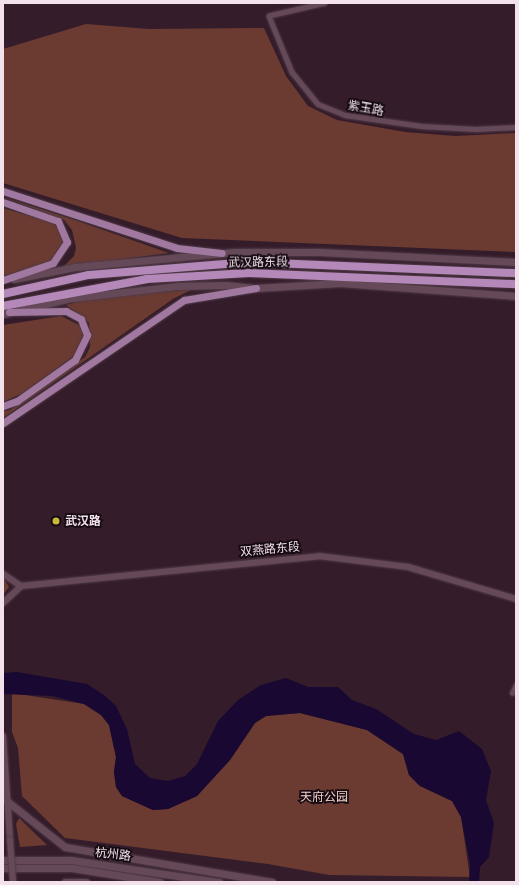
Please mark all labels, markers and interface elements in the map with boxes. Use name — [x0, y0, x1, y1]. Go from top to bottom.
street label: 紫玉路 — [347, 98, 385, 118]
street label: 武汉路东段 — [228, 254, 288, 270]
place label: 武汉路 — [65, 514, 101, 528]
marker: 武汉路 — [50, 515, 62, 527]
street label: 双燕路东段 — [239, 539, 301, 559]
park label: 天府公园 — [300, 790, 348, 804]
street label: 杭州路 — [94, 845, 132, 863]

